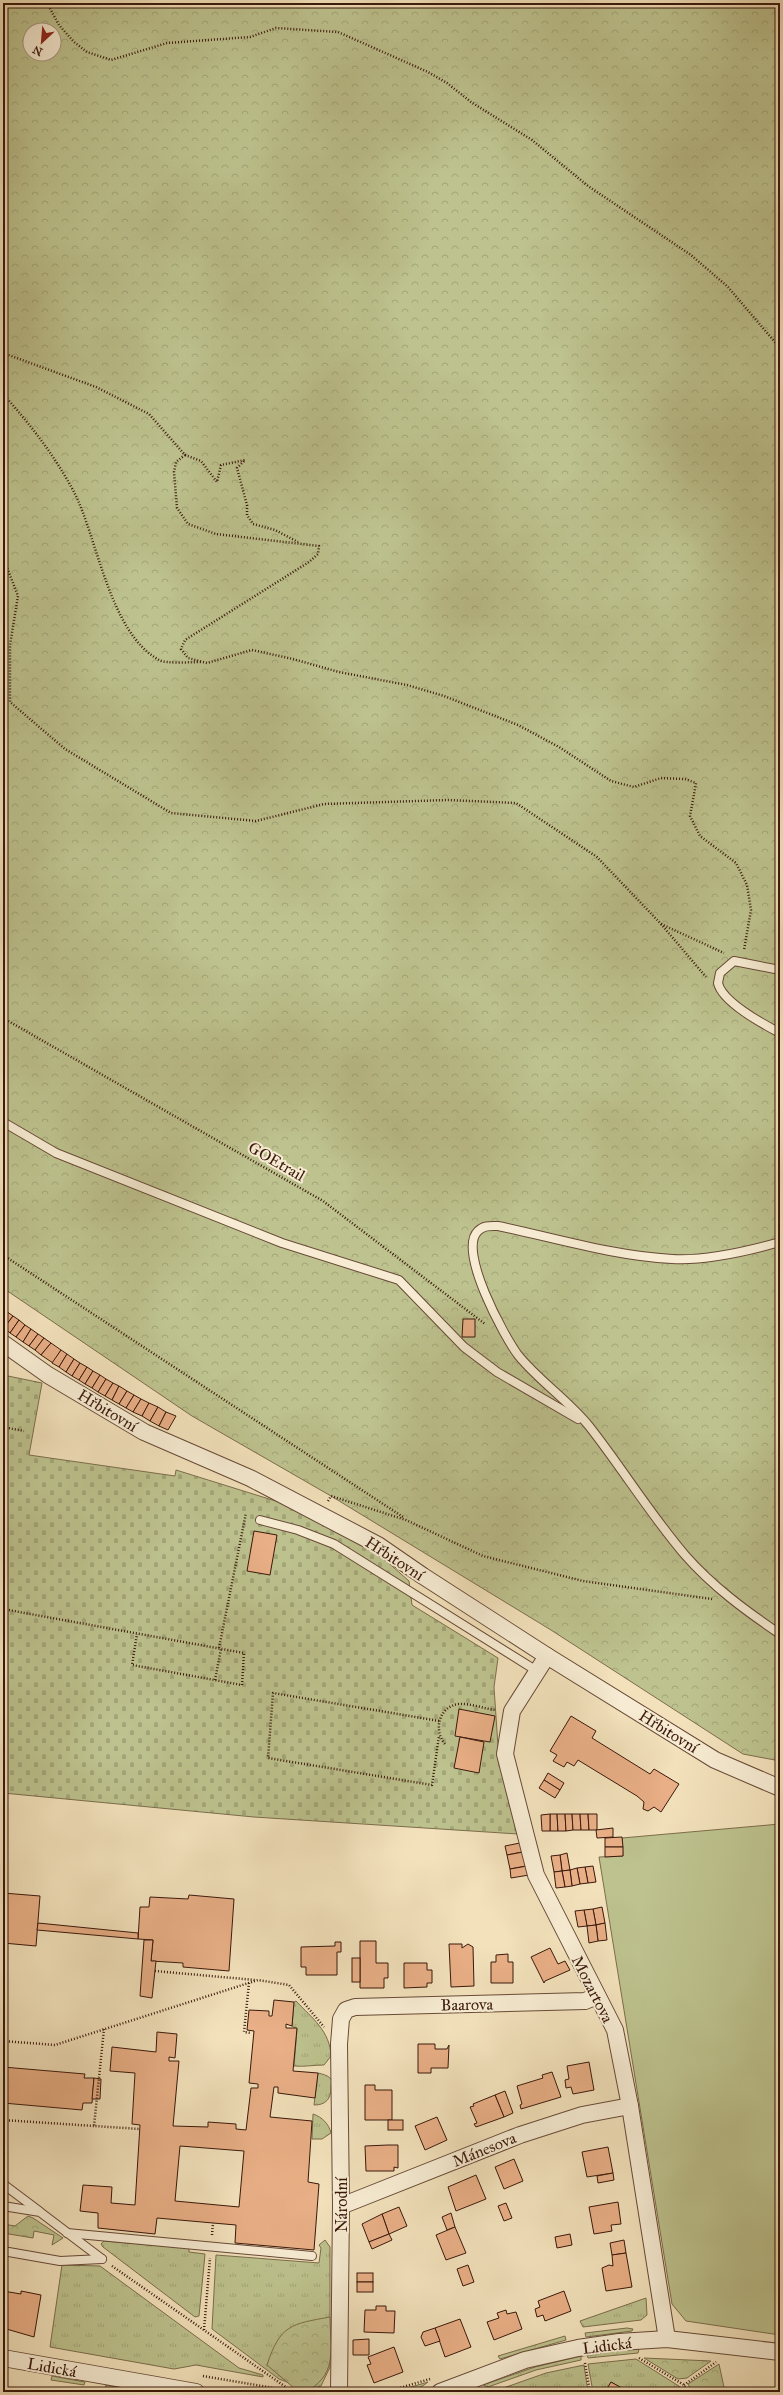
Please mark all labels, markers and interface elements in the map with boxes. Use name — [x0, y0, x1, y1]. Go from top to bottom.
north arrow — [22, 22, 62, 62]
text: N — [30, 42, 45, 58]
street label: GOEtrail — [245, 1138, 309, 1186]
street label: Hřbitovní — [74, 1385, 142, 1436]
street label: Hřbitovní — [362, 1532, 428, 1585]
street label: Hřbitovní — [636, 1706, 702, 1757]
street label: Mozartova — [568, 1952, 618, 2026]
street label: Baarova — [441, 1995, 494, 2014]
street label: Mánesova — [450, 2128, 519, 2171]
street label: Národní — [332, 2177, 351, 2233]
street label: Lidická — [581, 2333, 633, 2358]
street label: Lidická — [26, 2354, 78, 2381]

